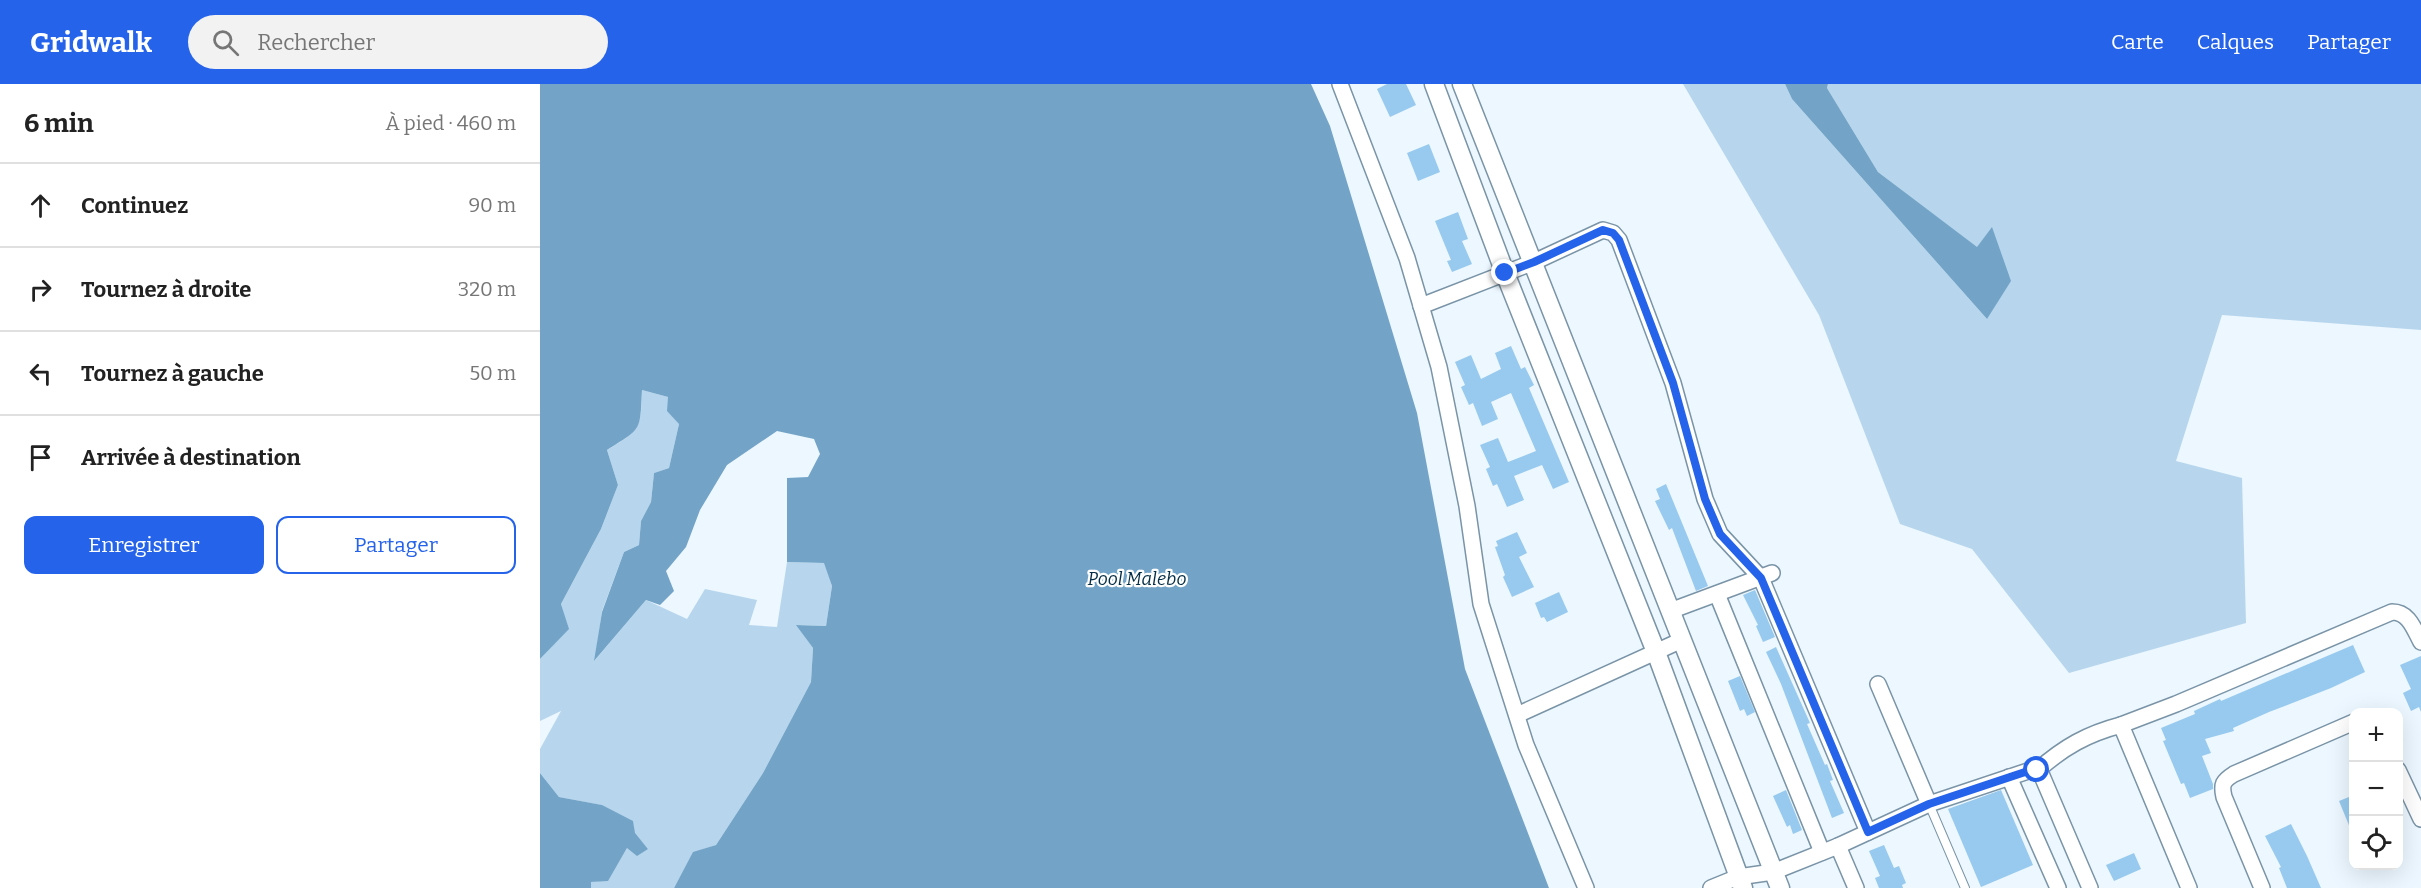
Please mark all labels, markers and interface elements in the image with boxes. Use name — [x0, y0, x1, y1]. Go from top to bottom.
search box — [188, 15, 608, 69]
text: Gridwalk — [30, 26, 152, 59]
icon: search — [209, 26, 242, 59]
text: Rechercher — [257, 29, 375, 56]
text: Carte — [2111, 29, 2164, 55]
text: Calques — [2197, 29, 2274, 55]
text: Partager — [2307, 29, 2391, 55]
text: 6 min — [24, 108, 94, 139]
text: À pied · 460 m — [386, 111, 516, 135]
icon: ahead — [24, 189, 57, 222]
text: Continuez — [81, 192, 188, 219]
text: 90 m — [468, 193, 516, 217]
route end — [1491, 259, 1517, 285]
icon: right — [24, 273, 57, 306]
text: Tournez à droite — [81, 276, 251, 303]
text: 320 m — [458, 277, 516, 301]
icon: left — [24, 357, 57, 390]
text: Tournez à gauche — [81, 360, 264, 387]
text: 50 m — [469, 361, 516, 385]
icon: arrive — [24, 441, 57, 474]
text: Arrivée à destination — [81, 444, 301, 471]
button: Enregistrer — [24, 516, 264, 574]
button: Partager — [276, 516, 516, 574]
water label: Pool Malebo — [1088, 568, 1186, 590]
map controls — [2349, 708, 2403, 870]
button: + — [2349, 708, 2403, 762]
route start — [2023, 756, 2049, 782]
button: − — [2349, 762, 2403, 816]
button: locate — [2349, 816, 2403, 870]

